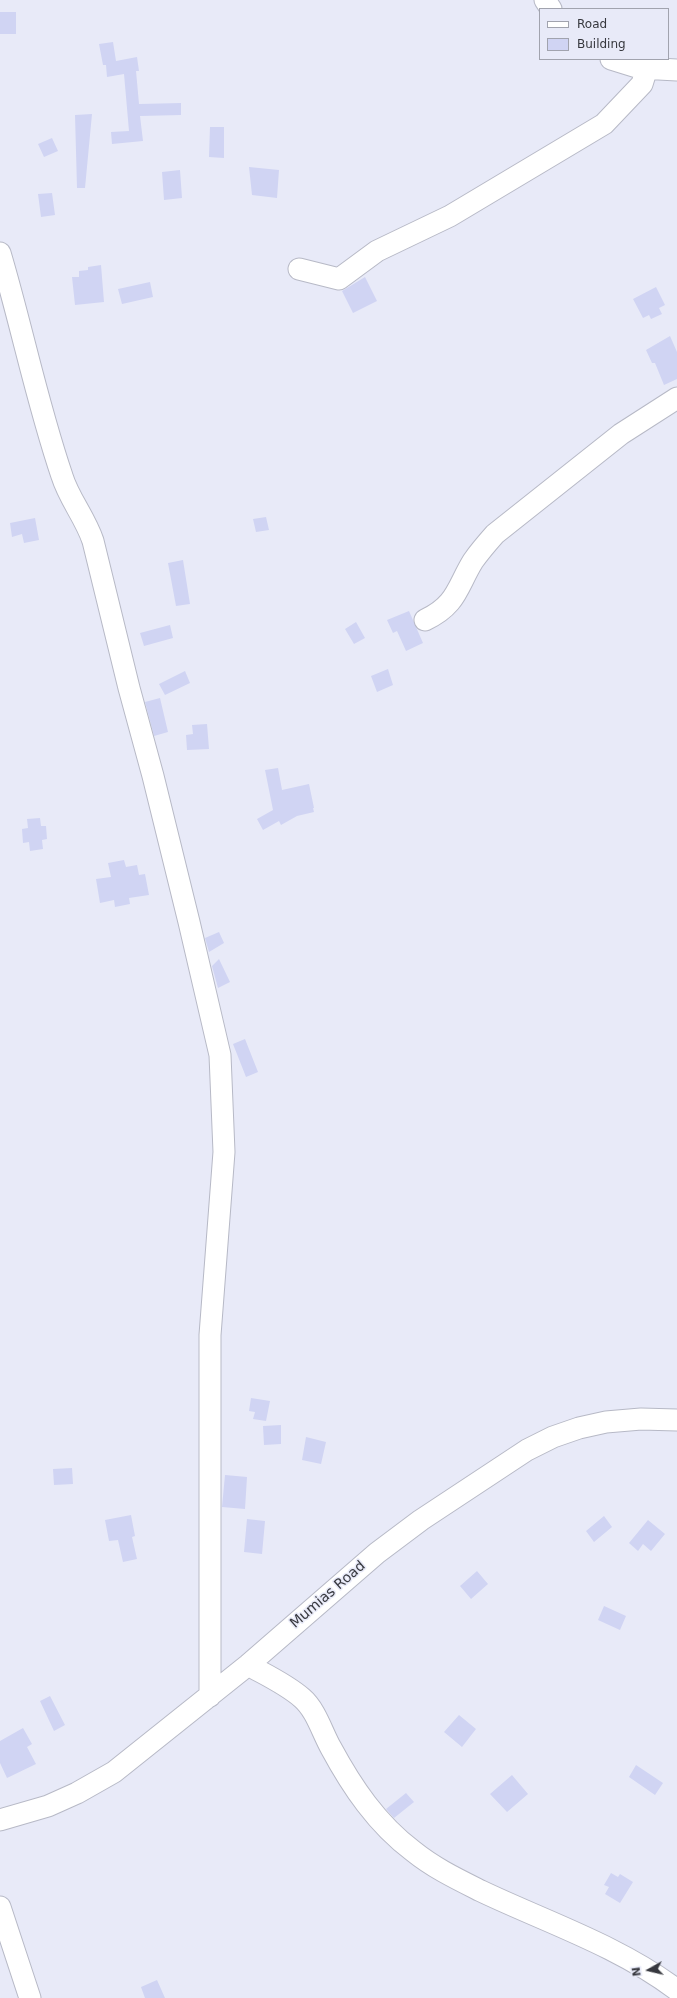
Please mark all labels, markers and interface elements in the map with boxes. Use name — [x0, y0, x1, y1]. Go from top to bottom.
legend — [539, 8, 669, 60]
text: Road — [577, 17, 607, 31]
text: Building — [577, 37, 626, 51]
street label: Mumias Road — [287, 1558, 369, 1632]
north arrow — [629, 1950, 669, 1990]
text: N — [630, 1966, 644, 1977]

